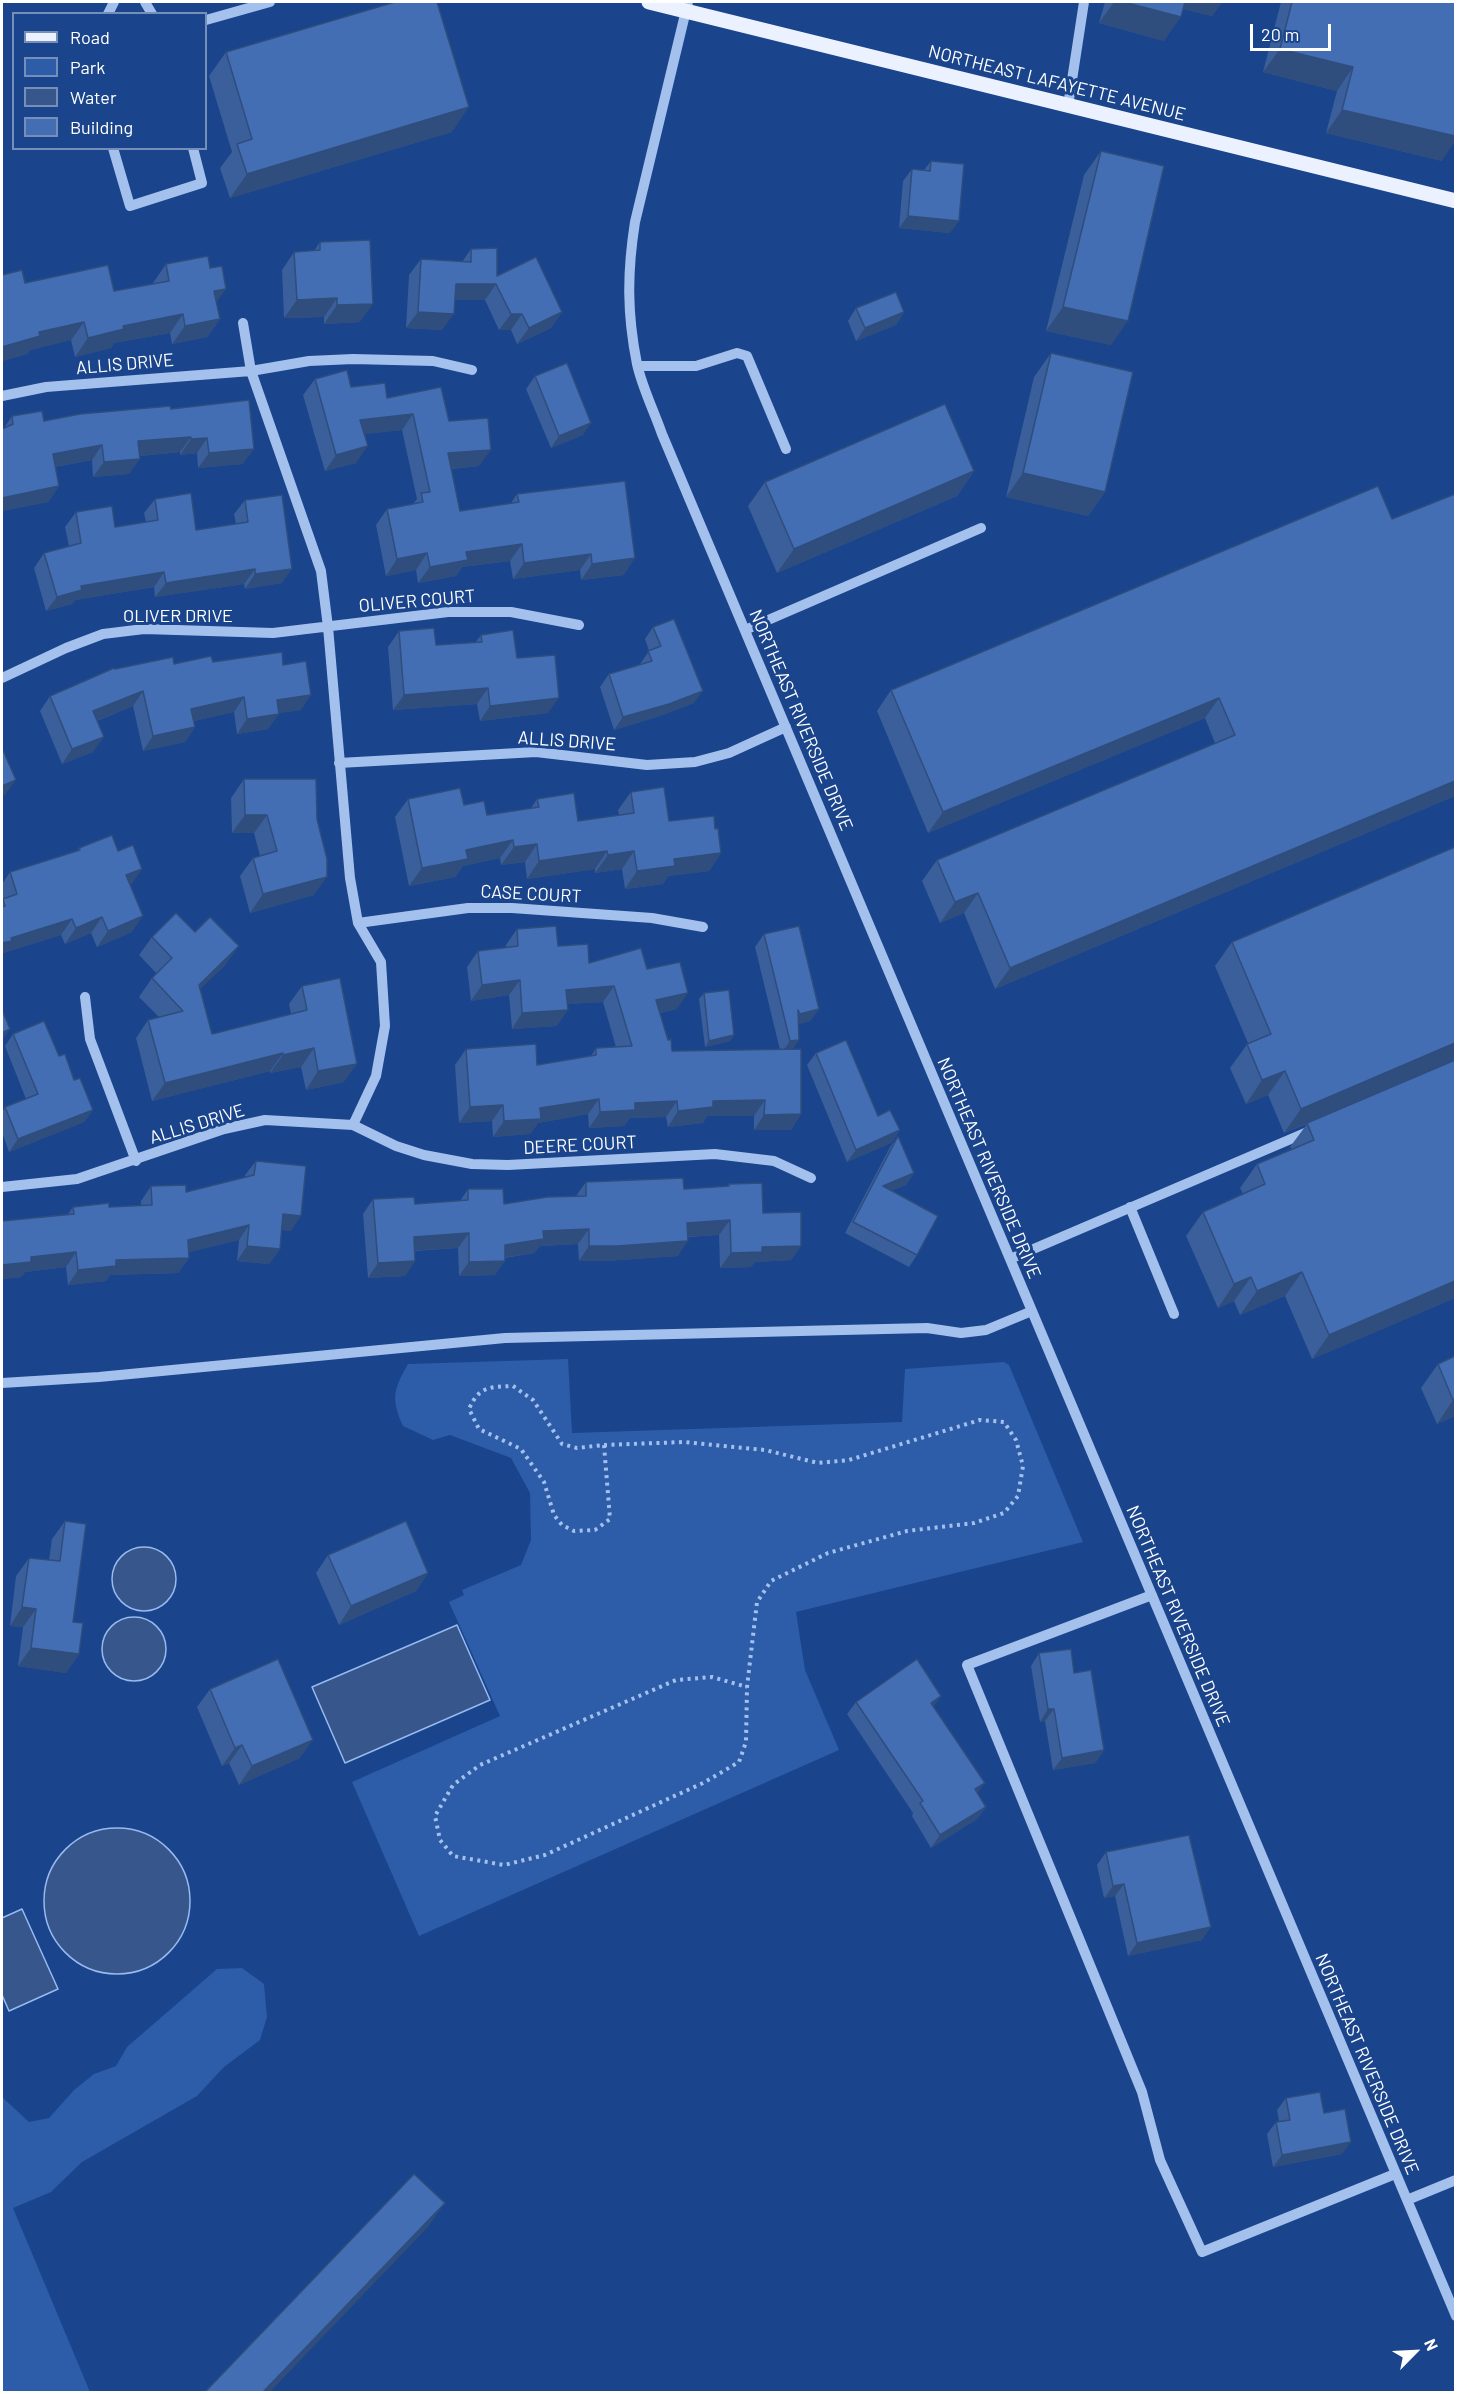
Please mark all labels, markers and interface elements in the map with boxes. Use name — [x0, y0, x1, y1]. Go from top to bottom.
legend — [12, 12, 207, 150]
scale bar — [1253, 12, 1334, 50]
text: 20 m — [1261, 23, 1299, 45]
text: Road — [70, 26, 110, 48]
street label: NORTHEAST LAFAYETTE AVENUE — [926, 41, 1188, 125]
text: Park — [70, 56, 105, 78]
text: Water — [70, 86, 117, 108]
text: Building — [70, 116, 133, 138]
street label: ALLIS DRIVE — [75, 349, 175, 379]
street label: OLIVER COURT — [358, 585, 476, 617]
street label: OLIVER DRIVE — [123, 605, 233, 627]
street label: NORTHEAST RIVERSIDE DRIVE — [745, 606, 857, 834]
street label: ALLIS DRIVE — [517, 727, 617, 755]
street label: CASE COURT — [480, 881, 582, 907]
street label: NORTHEAST RIVERSIDE DRIVE — [933, 1054, 1045, 1282]
street label: ALLIS DRIVE — [147, 1099, 247, 1149]
street label: DEERE COURT — [523, 1131, 637, 1159]
street label: NORTHEAST RIVERSIDE DRIVE — [1122, 1502, 1234, 1730]
street label: NORTHEAST RIVERSIDE DRIVE — [1311, 1950, 1423, 2178]
north arrow — [1385, 2322, 1445, 2382]
text: N — [1421, 2336, 1443, 2353]

